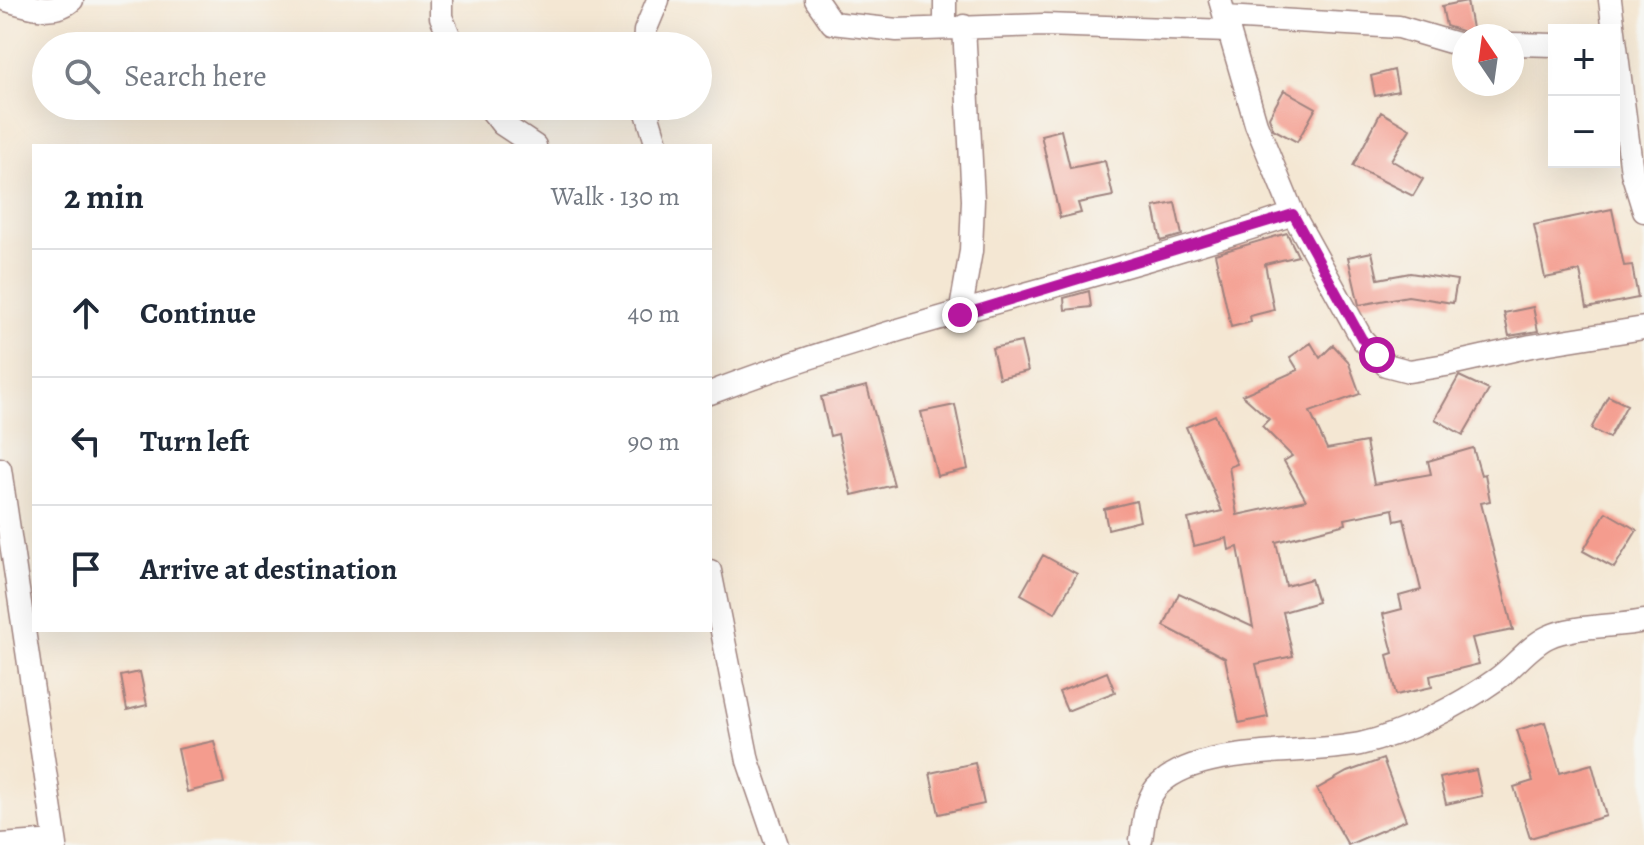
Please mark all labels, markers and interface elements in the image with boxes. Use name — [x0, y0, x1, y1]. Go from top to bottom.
north arrow — [1452, 24, 1524, 96]
map controls — [1548, 24, 1620, 168]
button: + — [1548, 24, 1620, 96]
search box — [32, 32, 712, 120]
icon: search — [60, 54, 104, 98]
text: Search here — [124, 56, 267, 96]
button: − — [1548, 96, 1620, 168]
text: 2 min — [64, 173, 144, 220]
text: Walk · 130 m — [551, 179, 680, 214]
icon: ahead — [64, 291, 108, 335]
text: Continue — [140, 293, 256, 333]
text: 40 m — [628, 296, 680, 331]
route end — [942, 297, 978, 333]
route start — [1359, 337, 1395, 373]
icon: left — [64, 419, 108, 463]
text: Turn left — [140, 421, 249, 461]
text: 90 m — [628, 424, 680, 459]
icon: arrive — [64, 547, 108, 591]
text: Arrive at destination — [140, 549, 397, 589]

